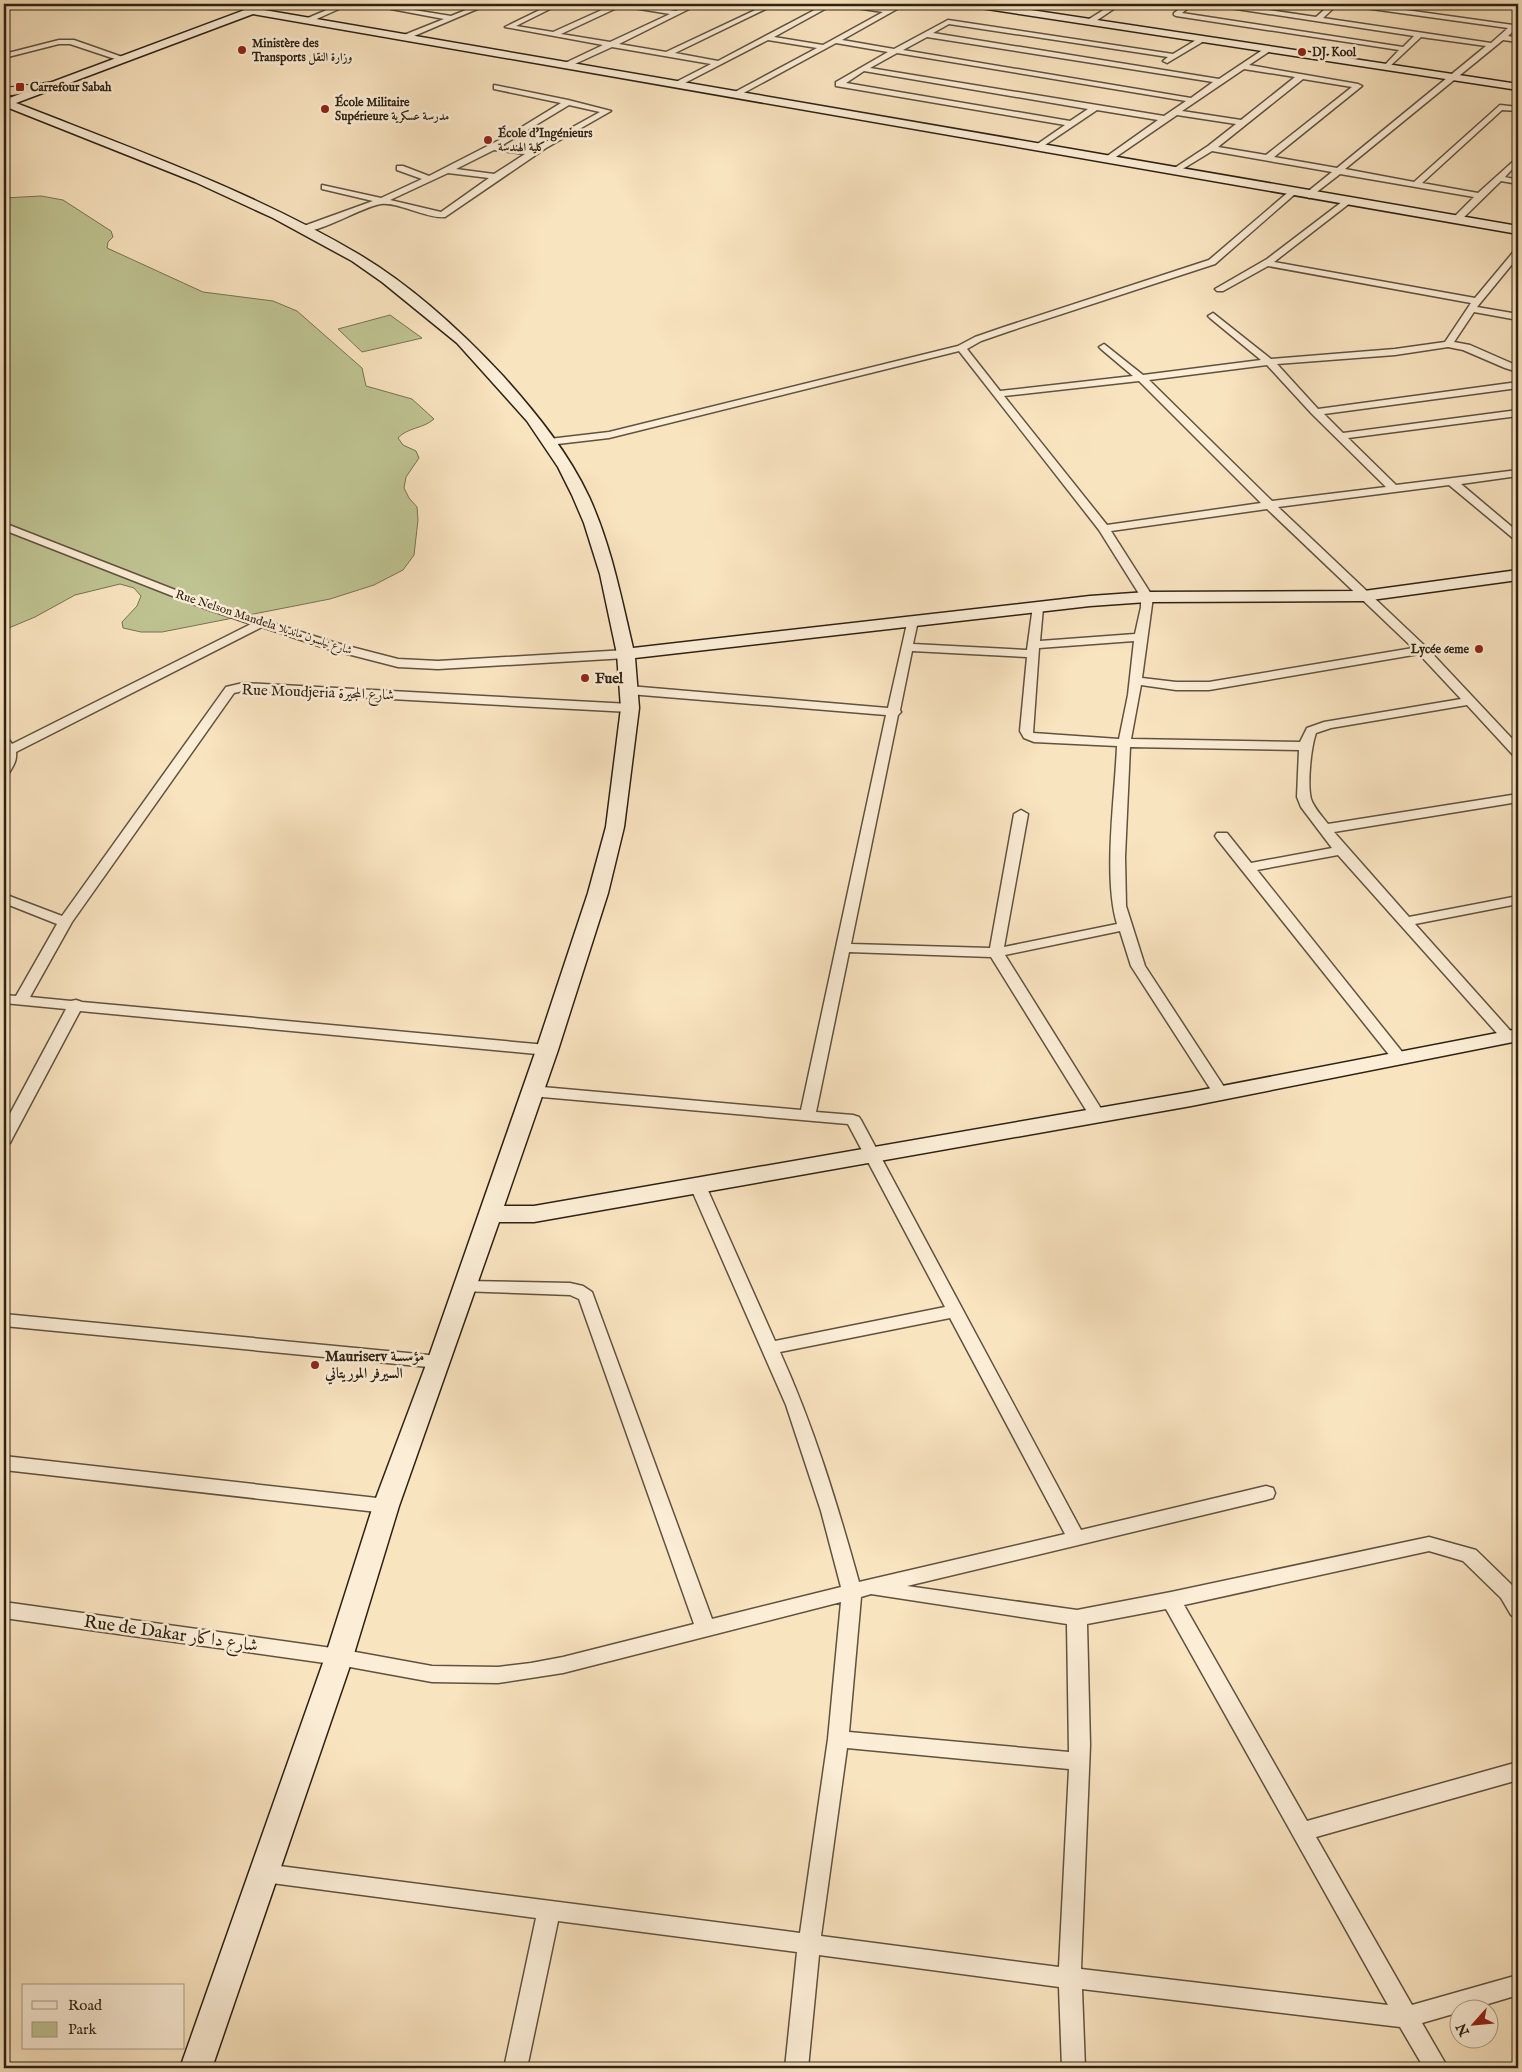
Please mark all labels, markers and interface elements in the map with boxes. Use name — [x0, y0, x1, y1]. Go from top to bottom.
place label: Ministère des Transports وزارة النقل — [251, 36, 352, 66]
marker: Ministère des Transports وزارة النقل — [236, 44, 248, 56]
place label: DJ. Kool — [1312, 45, 1357, 61]
marker: DJ. Kool — [1296, 46, 1308, 58]
place label: Carrefour Sabah — [30, 80, 112, 95]
marker: Carrefour Sabah — [14, 81, 26, 93]
place label: École Militaire Supérieure مدرسة عسكرية — [335, 94, 449, 125]
marker: École Militaire Supérieure مدرسة عسكرية — [319, 103, 331, 115]
place label: École d'Ingénieurs كلية الهندسة — [498, 125, 593, 155]
marker: École d'Ingénieurs كلية الهندسة — [482, 134, 494, 146]
street label: Rue Nelson Mandela شارع نيلسون مانديلا — [173, 587, 354, 661]
place label: Lycée 6eme — [1410, 642, 1469, 658]
marker: Lycée 6eme — [1473, 643, 1485, 655]
place label: Fuel — [595, 669, 624, 688]
marker: Fuel — [579, 672, 591, 684]
street label: Rue Moudjeria شارع المجيرة — [241, 680, 395, 708]
place label: Mauriserv مؤسسة السيرفر الموريتاني — [324, 1347, 424, 1385]
marker: Mauriserv مؤسسة السيرفر الموريتاني — [309, 1359, 321, 1371]
street label: Rue de Dakar شارع داكار — [82, 1611, 259, 1660]
legend — [22, 1984, 185, 2050]
text: Road — [68, 1996, 103, 2015]
north arrow — [1450, 2000, 1500, 2050]
text: Park — [68, 2020, 98, 2039]
text: N — [1453, 2020, 1475, 2040]

